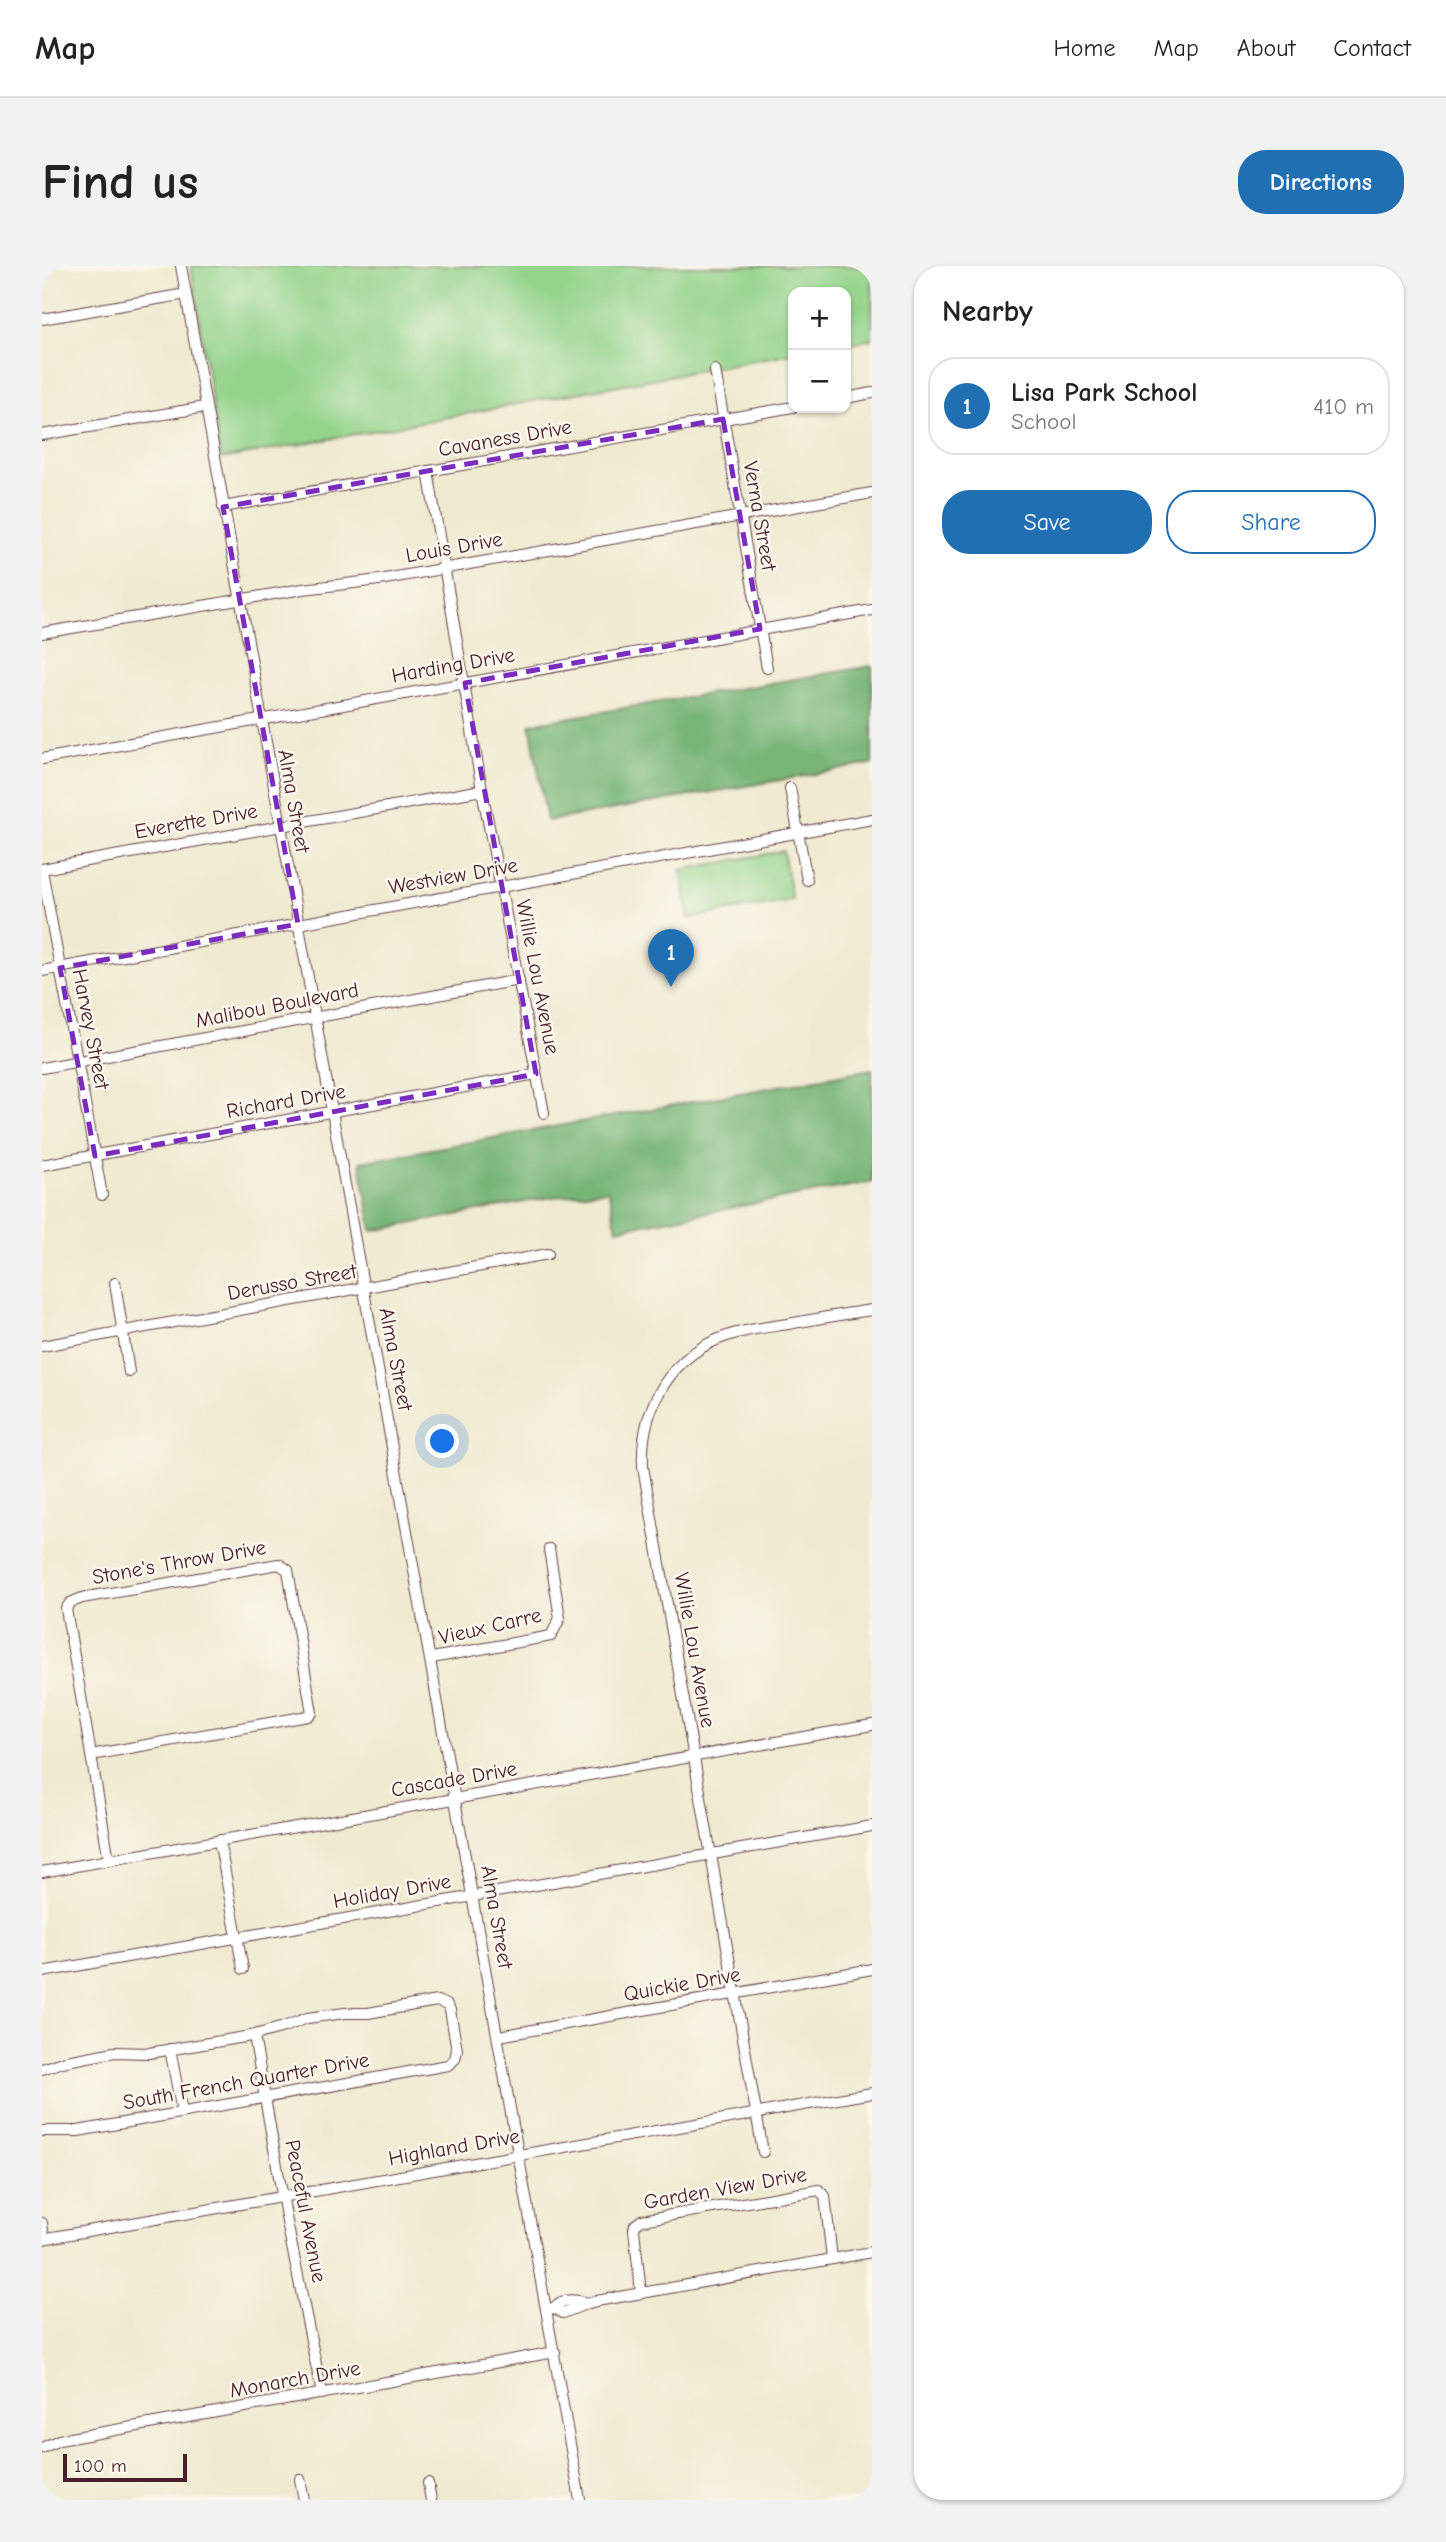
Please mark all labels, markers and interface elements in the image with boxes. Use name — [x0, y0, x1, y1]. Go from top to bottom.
text: Map — [35, 29, 96, 67]
text: Home — [1054, 34, 1115, 62]
text: Map — [1153, 34, 1199, 62]
text: About — [1237, 34, 1295, 62]
text: Contact — [1333, 34, 1411, 62]
button: Directions — [1238, 150, 1404, 214]
text: Find us — [42, 154, 198, 210]
map controls — [788, 287, 851, 413]
button: + — [788, 287, 851, 350]
text: Nearby — [942, 294, 1033, 329]
button: − — [788, 350, 851, 413]
text: Lisa Park School — [1011, 378, 1197, 408]
text: 1 — [962, 393, 972, 420]
text: 410 m — [1313, 393, 1374, 420]
text: School — [1011, 408, 1076, 435]
street label: Cavaness Drive — [437, 414, 573, 462]
street label: Verna Street — [739, 459, 782, 574]
button: Save — [942, 490, 1152, 554]
button: Share — [1166, 490, 1376, 554]
street label: Louis Drive — [404, 527, 504, 567]
street label: Harding Drive — [390, 642, 516, 688]
street label: Alma Street — [273, 747, 315, 856]
street label: Everette Drive — [133, 798, 259, 844]
street label: Westview Drive — [386, 853, 520, 899]
street label: Willie Lou Avenue — [511, 897, 565, 1057]
pin: 1 — [648, 929, 694, 987]
street label: Harvey Street — [68, 967, 115, 1092]
street label: Malibou Boulevard — [193, 977, 361, 1033]
street label: Richard Drive — [225, 1079, 347, 1123]
street label: Derusso Street — [225, 1259, 360, 1305]
street label: Alma Street — [374, 1305, 418, 1414]
your location — [425, 1424, 459, 1458]
street label: Stone's Throw Drive — [90, 1535, 268, 1589]
street label: Willie Lou Avenue — [670, 1570, 720, 1730]
street label: Vieux Carre — [436, 1603, 544, 1649]
street label: Cascade Drive — [389, 1756, 519, 1802]
street label: Alma Street — [476, 1863, 518, 1972]
street label: Holiday Drive — [331, 1869, 453, 1913]
street label: Quickie Drive — [622, 1962, 742, 2006]
street label: South French Quarter Drive — [121, 2048, 371, 2114]
street label: Highland Drive — [387, 2124, 521, 2170]
street label: Peaceful Avenue — [280, 2138, 332, 2284]
street label: Garden View Drive — [642, 2162, 808, 2214]
street label: Monarch Drive — [228, 2356, 362, 2402]
scale bar — [63, 2451, 187, 2483]
text: 100 m — [74, 2455, 127, 2477]

